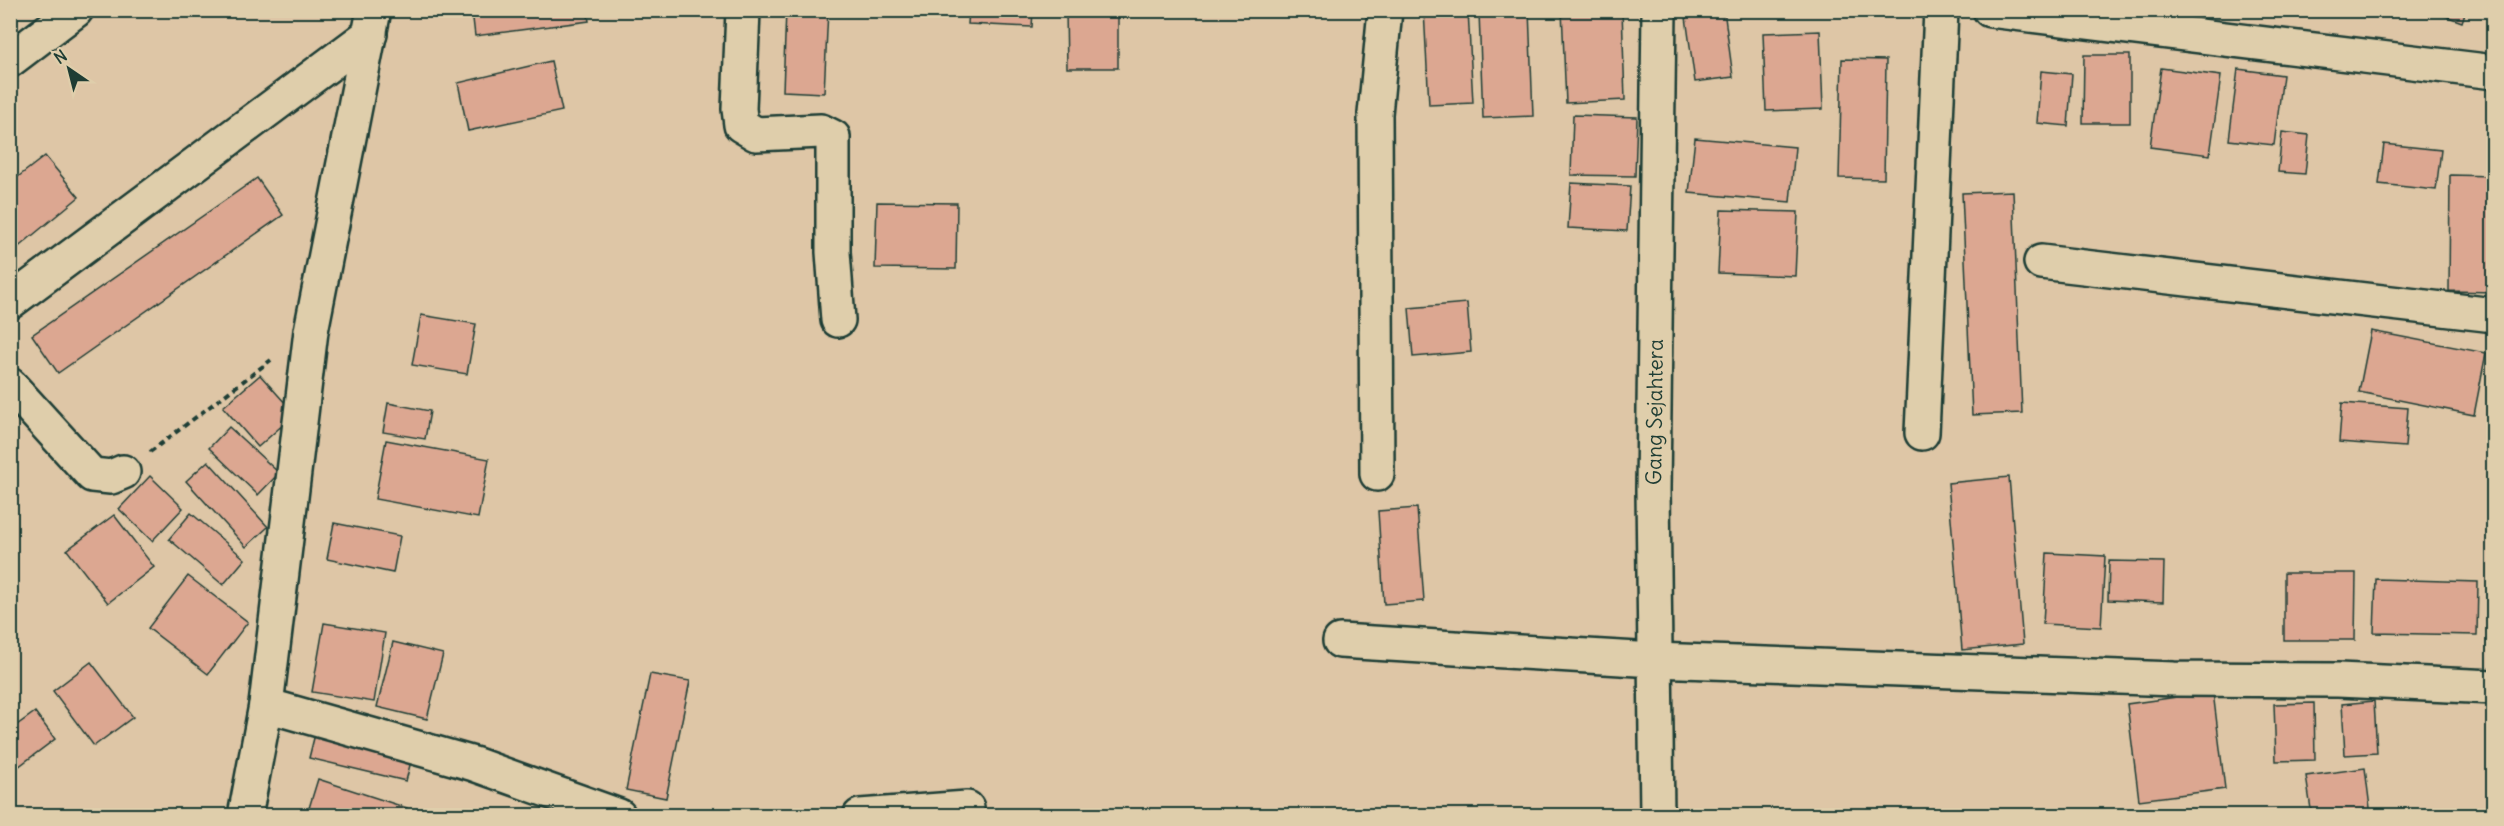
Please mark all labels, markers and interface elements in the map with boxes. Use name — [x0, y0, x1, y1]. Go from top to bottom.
north arrow — [39, 39, 99, 99]
text: N — [50, 45, 71, 68]
street label: Gang Sejahtera — [1640, 339, 1668, 485]

